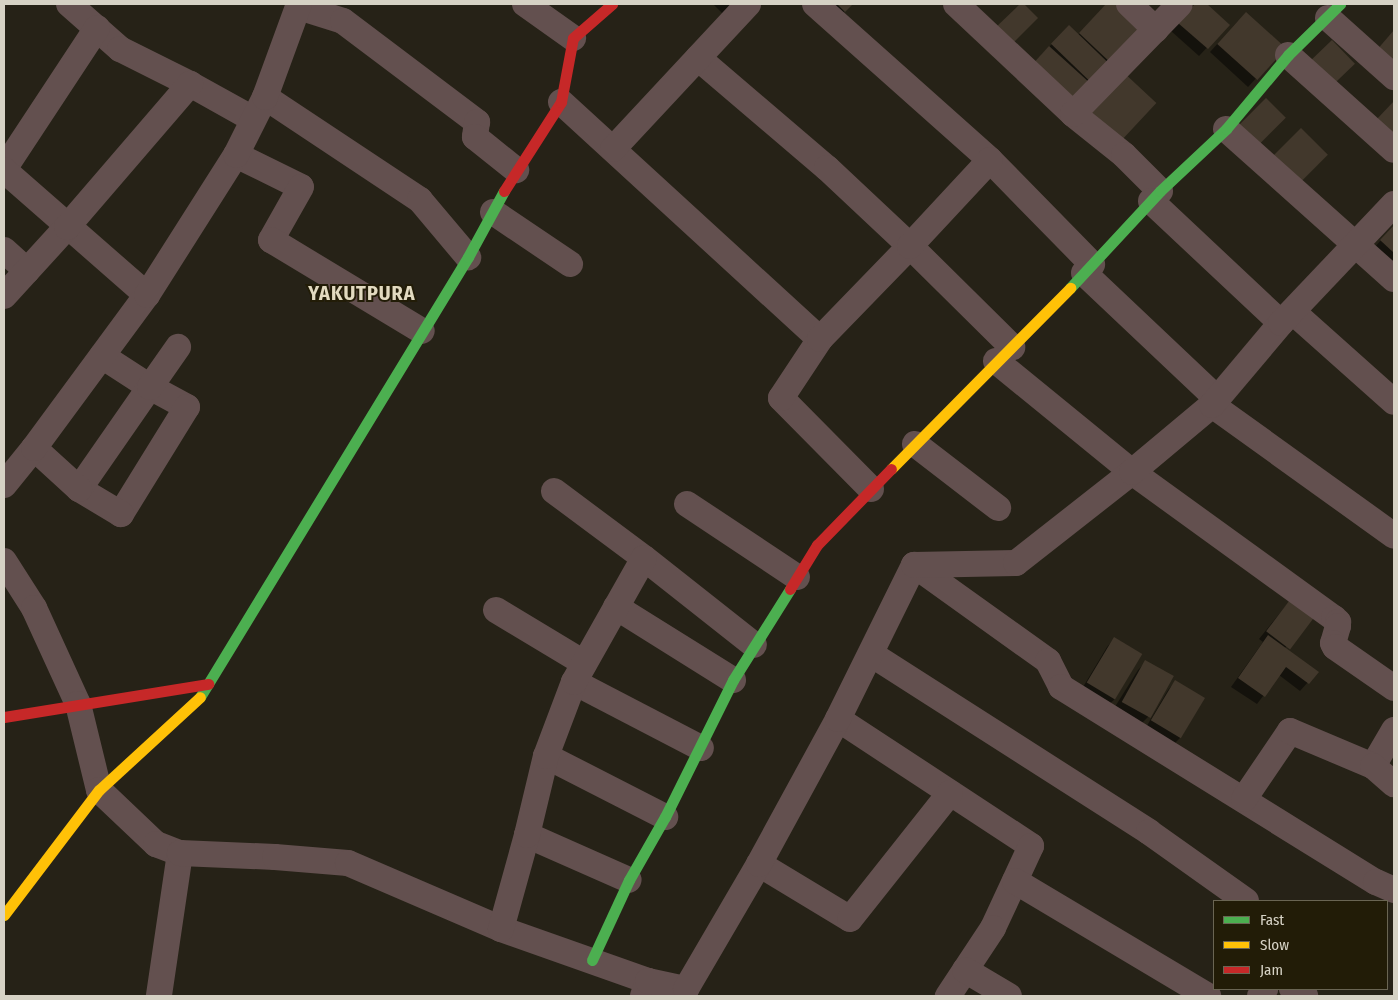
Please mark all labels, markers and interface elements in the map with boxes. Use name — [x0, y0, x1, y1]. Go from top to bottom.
district label: YAKUTPURA — [307, 281, 417, 305]
legend — [1213, 900, 1388, 990]
text: Fast — [1260, 911, 1284, 929]
text: Slow — [1260, 936, 1289, 954]
text: Jam — [1260, 961, 1283, 979]

